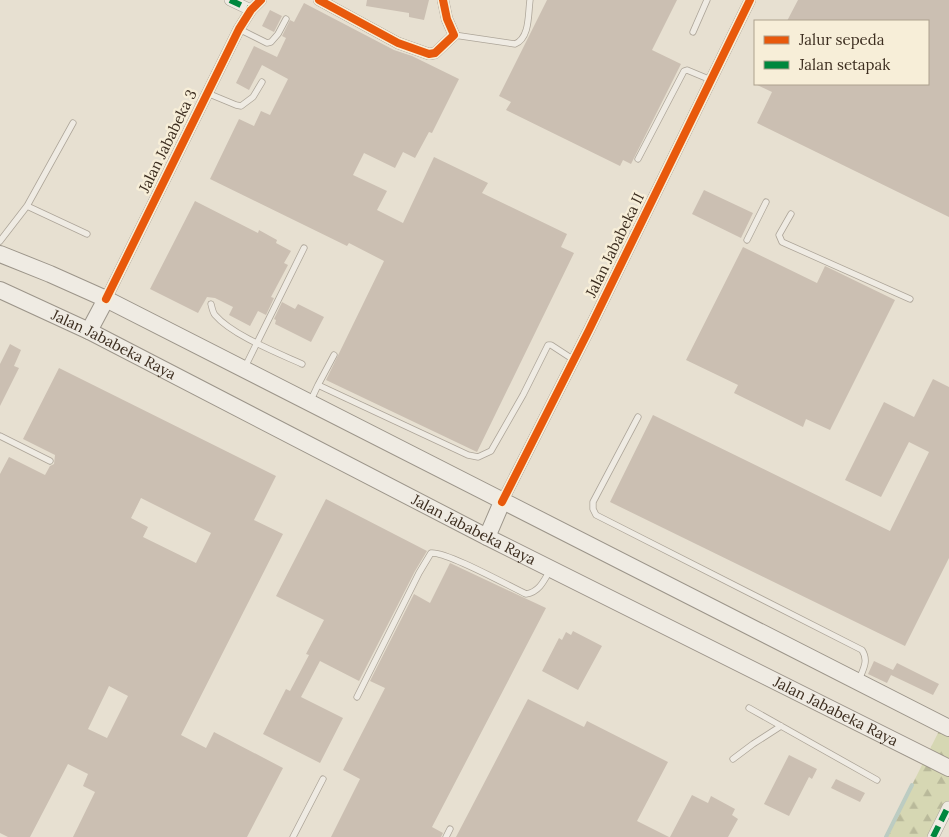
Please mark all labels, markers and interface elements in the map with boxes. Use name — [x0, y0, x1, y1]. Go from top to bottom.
legend — [754, 20, 929, 85]
text: Jalur sepeda — [798, 30, 885, 49]
text: Jalan setapak — [798, 55, 890, 74]
street label: Jalan Jababeka 3 — [134, 86, 201, 196]
street label: Jalan Jababeka II — [581, 189, 648, 301]
street label: Jalan Jababeka Raya — [48, 305, 180, 383]
street label: Jalan Jababeka Raya — [408, 489, 539, 569]
street label: Jalan Jababeka Raya — [770, 671, 902, 750]

